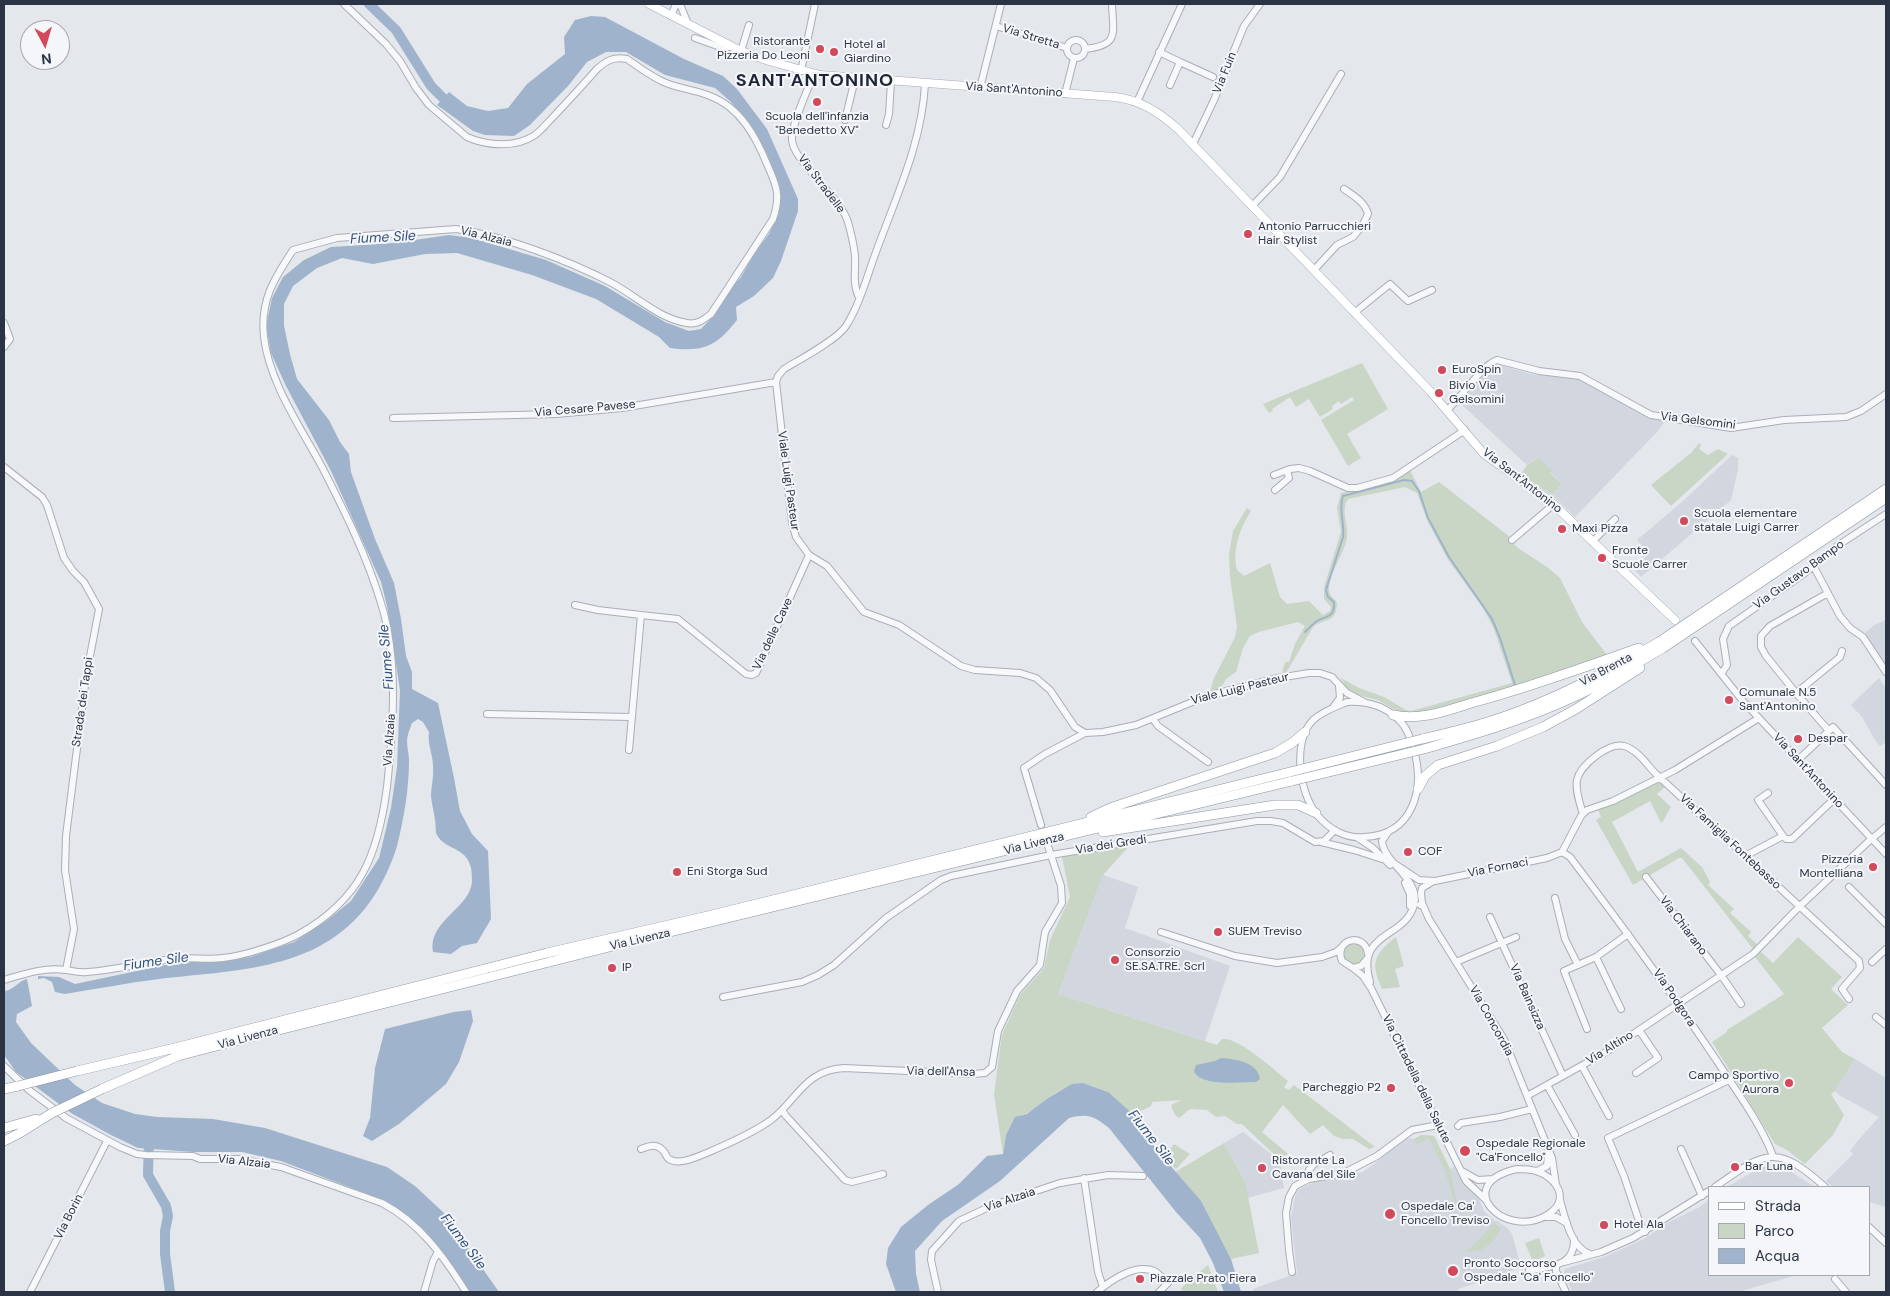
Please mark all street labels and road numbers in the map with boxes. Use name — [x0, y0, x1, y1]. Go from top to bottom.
street label: Via Stretta — [1001, 21, 1061, 53]
street label: Via Fuin — [1210, 50, 1240, 96]
street label: Via Sant'Antonino — [965, 79, 1063, 101]
street label: Via Stradelle — [794, 152, 848, 216]
street label: Via Alzaia — [459, 224, 513, 250]
street label: Via Cesare Pavese — [534, 397, 636, 421]
street label: Via Gelsomini — [1660, 409, 1736, 433]
street label: Viale Luigi Pasteur — [774, 430, 802, 532]
street label: Via Sant'Antonino — [1479, 445, 1565, 517]
street label: Via Gustavo Bampo — [1751, 537, 1847, 613]
street label: Via delle Cave — [750, 596, 796, 672]
street label: Via Brenta — [1577, 650, 1635, 690]
street label: Strada dei Tappi — [70, 656, 96, 748]
street label: Viale Luigi Pasteur — [1189, 670, 1291, 708]
street label: Via Alzaia — [381, 713, 399, 767]
street label: Via Sant'Antonino — [1770, 731, 1846, 811]
street label: Via Famiglia Fontebasso — [1676, 791, 1784, 893]
street label: Via Livenza — [1002, 830, 1066, 858]
street label: Via dei Gredi — [1075, 832, 1147, 858]
street label: Via Fornaci — [1466, 855, 1530, 881]
street label: Via Chiarano — [1656, 894, 1710, 958]
street label: Via Livenza — [608, 926, 672, 954]
street label: Via Bainsizza — [1506, 962, 1548, 1032]
street label: Via Podgora — [1649, 966, 1699, 1030]
street label: Via Concordia — [1466, 983, 1516, 1059]
street label: Via Cittadella della Salute — [1379, 1012, 1453, 1146]
street label: Via Livenza — [216, 1023, 280, 1053]
street label: Via Altino — [1584, 1028, 1636, 1068]
street label: Via dell'Ansa — [906, 1064, 976, 1080]
street label: Via Alzaia — [217, 1152, 271, 1172]
street label: Via Alzaia — [983, 1185, 1037, 1215]
street label: Via Borin — [51, 1192, 87, 1242]

